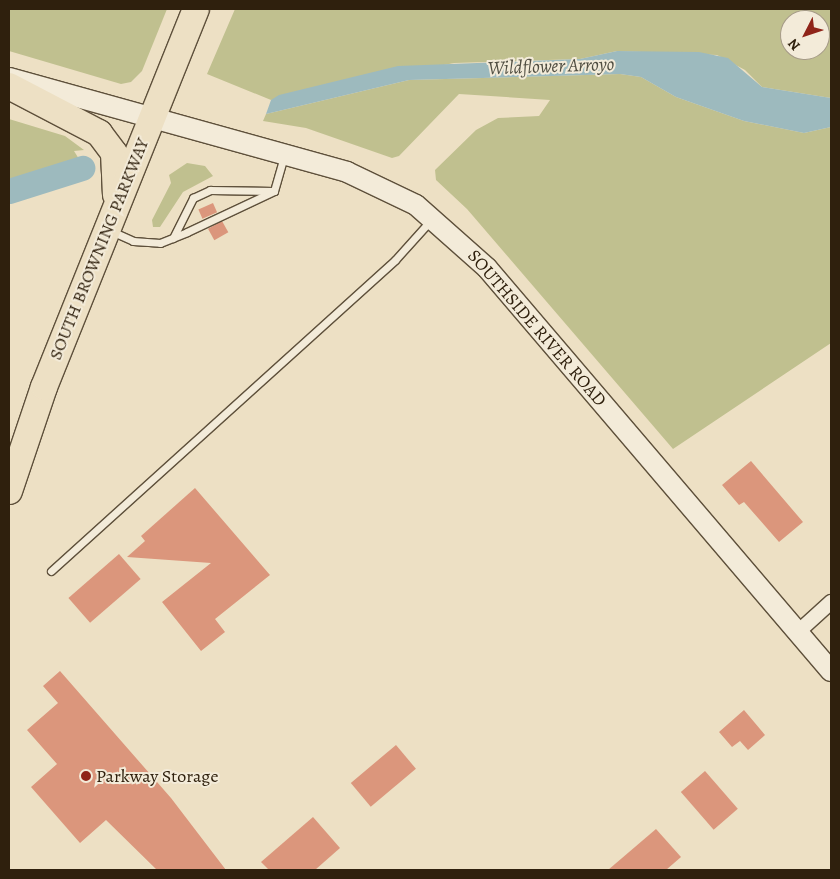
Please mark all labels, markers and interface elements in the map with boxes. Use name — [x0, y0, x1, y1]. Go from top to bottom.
north arrow — [780, 10, 830, 60]
text: N — [784, 34, 805, 55]
water label: Wildflower Arroyo — [487, 53, 615, 81]
street label: SOUTH BROWNING PARKWAY — [45, 135, 153, 363]
street label: SOUTHSIDE RIVER ROAD — [463, 245, 611, 411]
place label: Parkway Storage — [96, 765, 218, 787]
marker: Parkway Storage — [80, 770, 92, 782]

